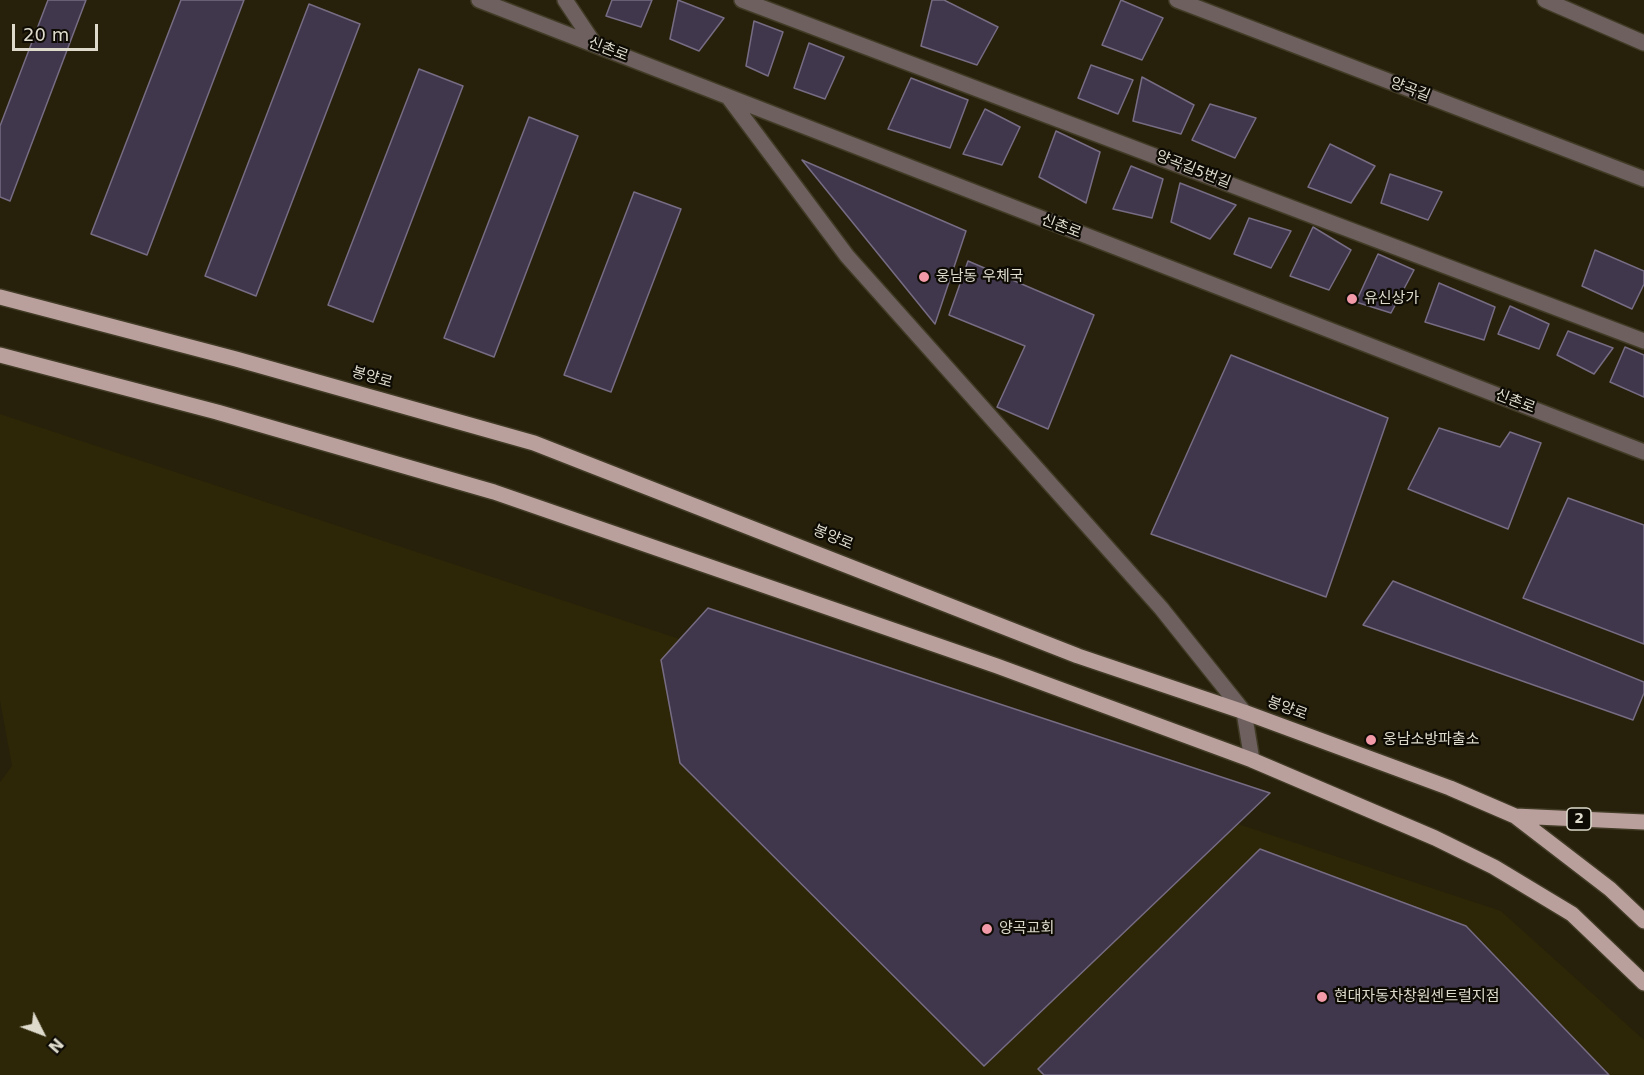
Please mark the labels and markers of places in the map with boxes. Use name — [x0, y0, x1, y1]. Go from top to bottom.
place label: 웅남동 우체국 — [936, 268, 1024, 286]
marker: 웅남동 우체국 — [917, 270, 931, 284]
place label: 유신상가 — [1364, 290, 1419, 308]
marker: 유신상가 — [1345, 292, 1359, 306]
place label: 웅남소방파출소 — [1383, 731, 1480, 749]
marker: 웅남소방파출소 — [1364, 733, 1378, 747]
place label: 양곡교회 — [999, 920, 1054, 938]
marker: 양곡교회 — [980, 922, 994, 936]
place label: 현대자동차창원센트럴지점 — [1334, 988, 1500, 1006]
marker: 현대자동차창원센트럴지점 — [1315, 990, 1329, 1004]

